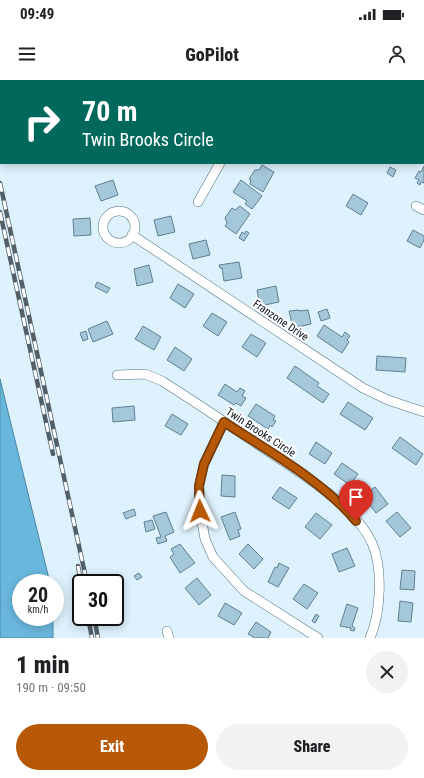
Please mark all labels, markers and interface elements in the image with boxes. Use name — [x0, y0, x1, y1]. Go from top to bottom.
text: 09:49 — [20, 5, 54, 23]
icon: menu — [16, 43, 38, 65]
icon: person — [386, 43, 408, 65]
text: GoPilot — [185, 44, 239, 65]
text: 70 m — [82, 95, 138, 128]
icon: right — [16, 96, 68, 148]
text: Twin Brooks Circle — [82, 129, 214, 150]
street label: Franzone Drive — [251, 297, 311, 344]
street label: Twin Brooks Circle — [223, 405, 298, 460]
pin — [339, 480, 373, 521]
icon: arrive — [345, 486, 367, 508]
position arrow — [179, 490, 221, 532]
speed limit sign: 30 — [72, 574, 124, 626]
text: 20 — [28, 583, 48, 607]
text: km/h — [28, 604, 48, 615]
text: 1 min — [16, 651, 70, 679]
button: close — [366, 651, 408, 693]
text: 190 m · 09:50 — [16, 680, 86, 695]
button: Exit — [16, 724, 208, 770]
button: Share — [216, 724, 408, 770]

